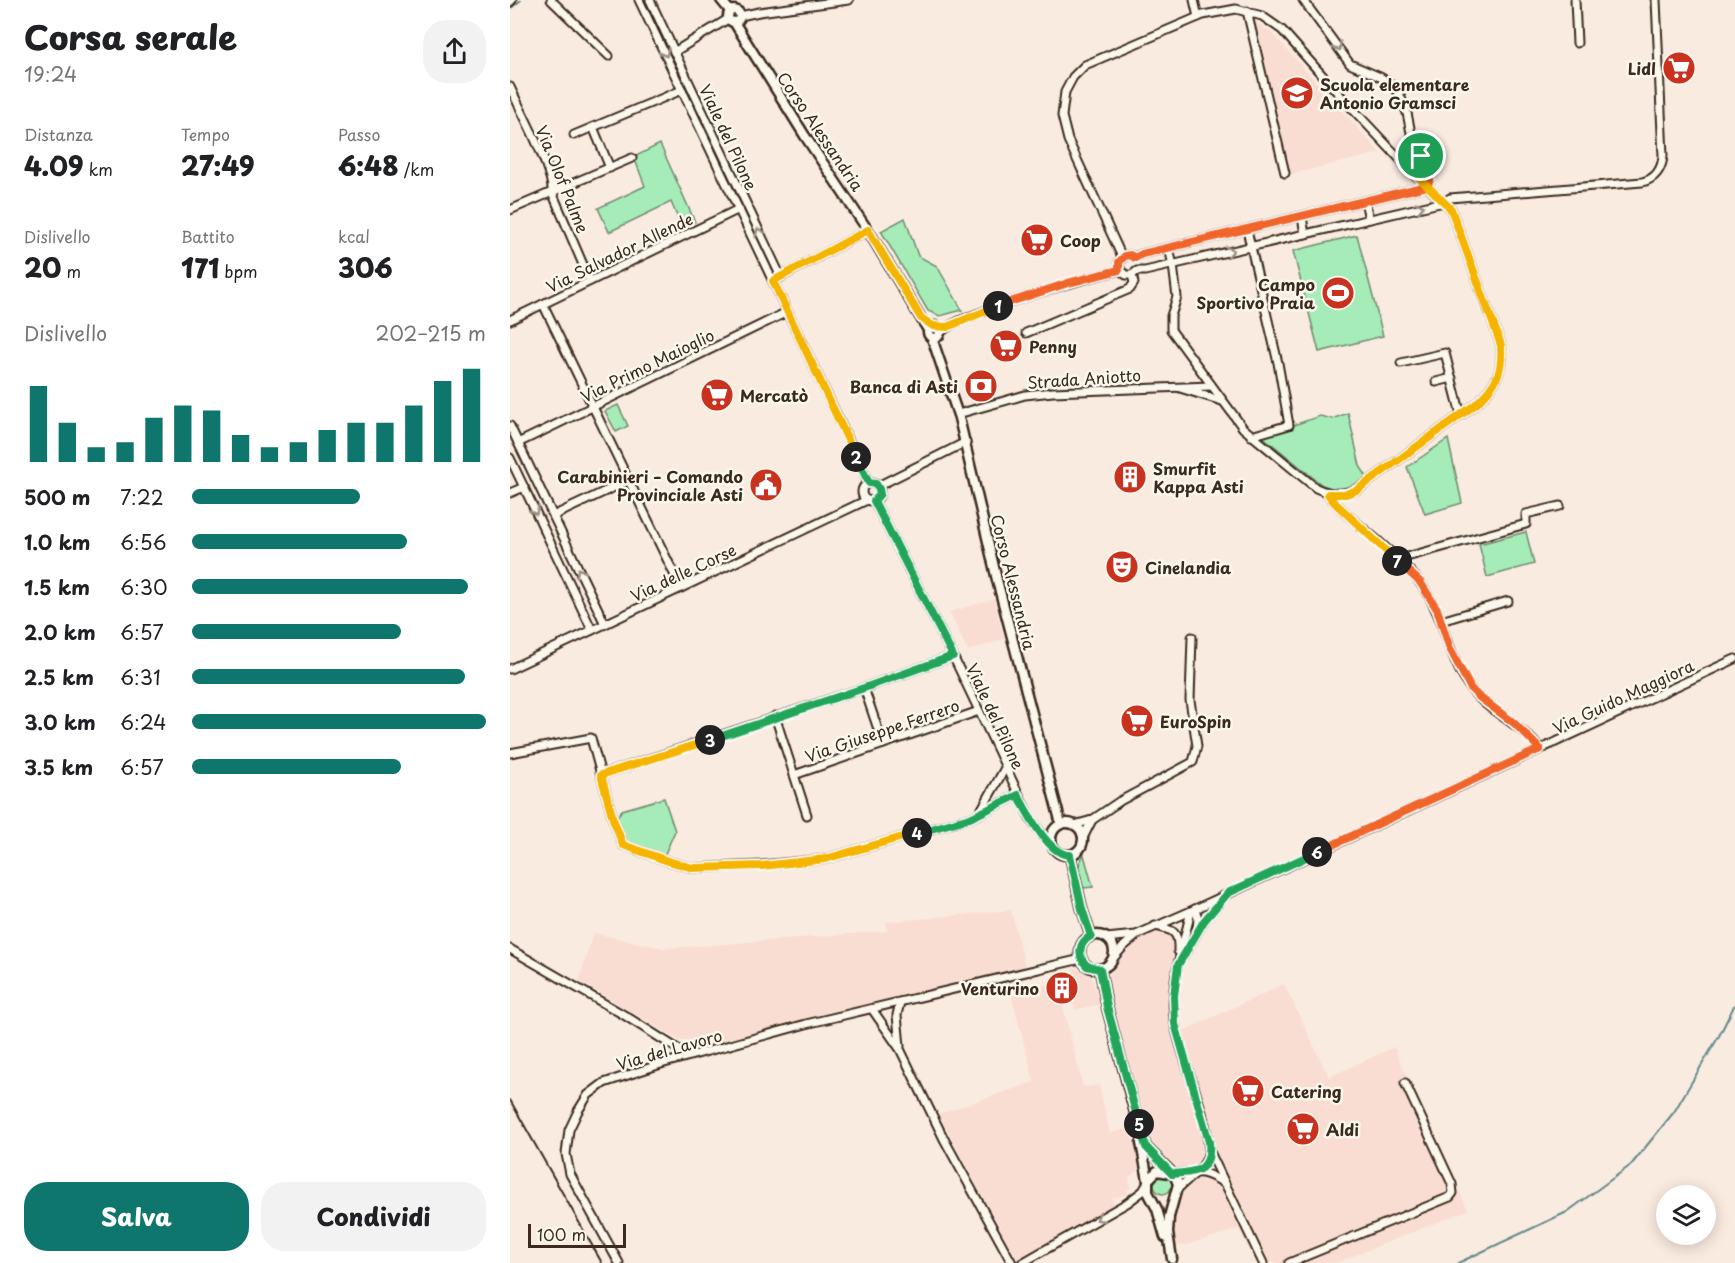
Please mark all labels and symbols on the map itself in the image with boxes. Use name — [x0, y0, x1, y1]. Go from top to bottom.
one-way arrow — [1330, 41, 1341, 52]
one-way arrow — [657, 46, 669, 57]
supermarket icon: Lidl — [1661, 50, 1697, 86]
place label: Lidl — [1628, 56, 1656, 80]
street label: Corso Alessandria — [772, 67, 870, 195]
place label: Scuola elementare Antonio Gramsci — [1320, 72, 1470, 114]
school or university icon: Scuola elementare Antonio Gramsci — [1279, 75, 1315, 111]
street label: Viale del Pilone — [694, 80, 764, 194]
street label: Via Olof Palme — [530, 121, 596, 237]
pin — [1395, 130, 1446, 181]
one-way arrow — [1415, 202, 1425, 215]
street label: Via Salvador Allende — [542, 206, 696, 298]
supermarket icon: Coop — [1019, 222, 1055, 258]
one-way arrow — [755, 228, 767, 239]
place label: Coop — [1060, 228, 1101, 252]
one-way arrow — [1225, 246, 1235, 259]
place label: Campo Sportivo Praia — [1196, 272, 1316, 314]
sports icon: Campo Sportivo Praia — [1320, 275, 1356, 311]
pin: 1 — [983, 291, 1013, 321]
street label: Via Primo Maioglio — [576, 322, 718, 408]
supermarket icon: Penny — [988, 328, 1024, 364]
place label: Penny — [1029, 334, 1077, 358]
street label: Strada Aniotto — [1026, 362, 1142, 394]
bank icon: Banca di Asti — [963, 368, 999, 404]
place label: Banca di Asti — [849, 374, 958, 398]
supermarket icon: Mercatò — [699, 377, 735, 413]
place label: Mercatò — [740, 383, 808, 407]
pin: 2 — [841, 442, 871, 472]
place label: Smurfit Kappa Asti — [1153, 456, 1244, 498]
building icon: Smurfit Kappa Asti — [1112, 459, 1148, 495]
place label: Carabinieri – Comando Provinciale Asti — [557, 464, 743, 506]
public building icon: Carabinieri – Comando Provinciale Asti — [748, 467, 784, 503]
one-way arrow — [528, 504, 540, 515]
street label: Corso Alessandria — [986, 512, 1042, 652]
street label: Via delle Corse — [626, 537, 740, 607]
pin: 7 — [1382, 546, 1412, 576]
theatre icon: Cinelandia — [1104, 549, 1140, 585]
place label: Cinelandia — [1145, 555, 1231, 579]
one-way arrow — [575, 567, 587, 578]
street label: Via Guido Maggiora — [1549, 653, 1698, 739]
street label: Viale del Pilone — [961, 659, 1031, 773]
street label: Via Giuseppe Ferrero — [802, 692, 962, 768]
supermarket icon: EuroSpin — [1119, 703, 1155, 739]
place label: EuroSpin — [1160, 709, 1232, 733]
pin: 3 — [695, 725, 725, 755]
pin: 4 — [902, 818, 932, 848]
pin: 6 — [1302, 837, 1332, 867]
building icon: Venturino — [1044, 970, 1080, 1006]
place label: Venturino — [961, 976, 1039, 1000]
street label: Via del Lavoro — [613, 1022, 725, 1076]
supermarket icon: Catering — [1230, 1073, 1266, 1109]
place label: Catering — [1271, 1079, 1342, 1103]
pin: 5 — [1124, 1109, 1154, 1139]
supermarket icon: Aldi — [1285, 1111, 1321, 1147]
place label: Aldi — [1326, 1117, 1359, 1141]
one-way arrow — [1096, 1211, 1106, 1223]
scale bar — [528, 1221, 626, 1248]

